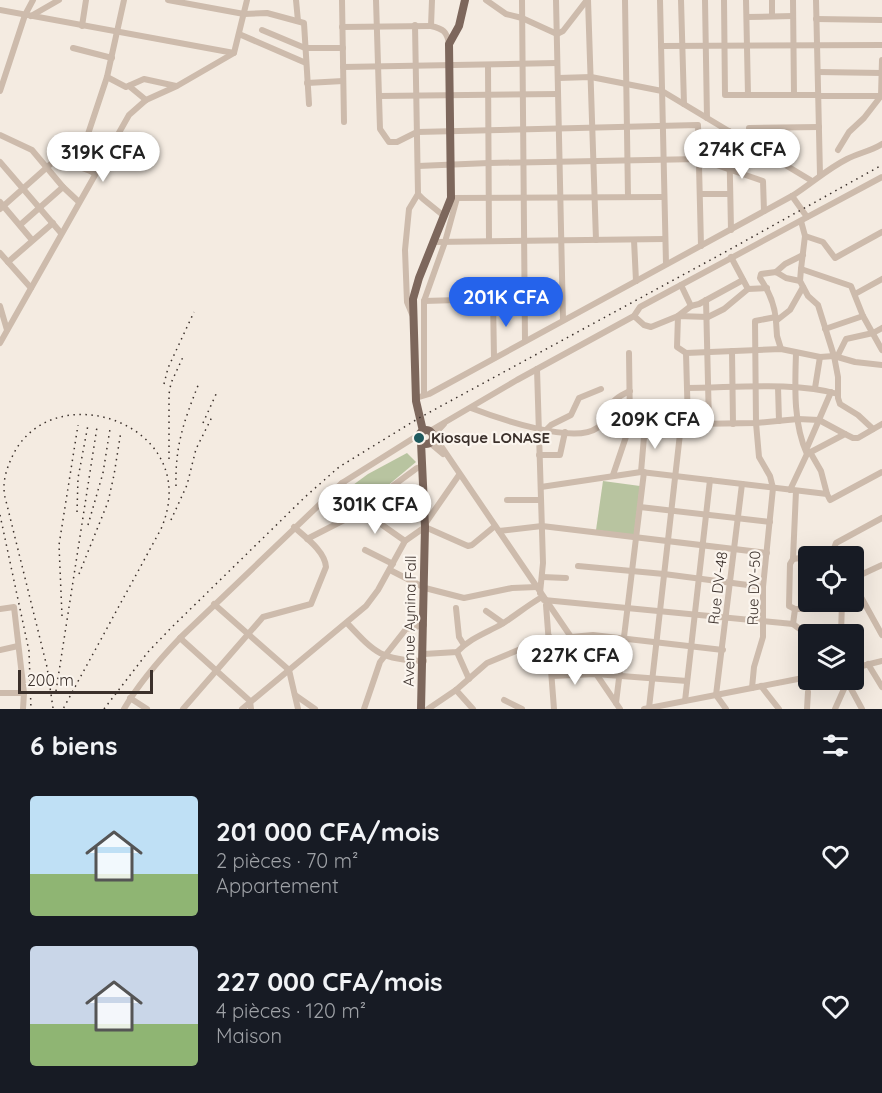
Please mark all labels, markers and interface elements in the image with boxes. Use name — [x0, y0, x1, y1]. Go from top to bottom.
pin: 274K CFA — [680, 129, 804, 180]
pin: 319K CFA — [41, 132, 165, 183]
text: 274K CFA — [698, 136, 786, 161]
text: 319K CFA — [61, 139, 145, 164]
pin: 201K CFA — [444, 277, 568, 328]
text: 201K CFA — [463, 284, 549, 309]
pin: 209K CFA — [593, 399, 717, 450]
text: 209K CFA — [610, 406, 700, 431]
place label: Kiosque LONASE — [431, 428, 550, 447]
marker: Kiosque LONASE — [412, 431, 426, 445]
pin: 301K CFA — [313, 484, 437, 535]
text: 301K CFA — [332, 491, 418, 516]
map controls — [798, 546, 864, 690]
button: locate — [798, 546, 864, 612]
street label: Rue DV-48 — [704, 550, 731, 626]
street label: Rue DV-50 — [743, 550, 764, 626]
street label: Avenue Aynina Fall — [399, 555, 420, 687]
button: layers — [798, 624, 864, 690]
pin: 227K CFA — [513, 635, 637, 686]
text: 227K CFA — [531, 642, 619, 667]
scale bar — [18, 667, 153, 694]
text: 200 m — [27, 670, 74, 690]
text: 6 biens — [30, 729, 118, 762]
icon: filters — [819, 729, 852, 762]
text: 201 000 CFA/mois — [216, 815, 440, 848]
icon: home — [78, 820, 150, 892]
icon: heart — [819, 840, 852, 873]
text: 2 pièces · 70 m² — [216, 848, 358, 873]
text: Appartement — [216, 873, 339, 898]
text: 227 000 CFA/mois — [216, 965, 443, 998]
icon: home — [78, 970, 150, 1042]
icon: heart — [819, 990, 852, 1023]
text: 4 pièces · 120 m² — [216, 998, 366, 1023]
text: Maison — [216, 1023, 282, 1048]

